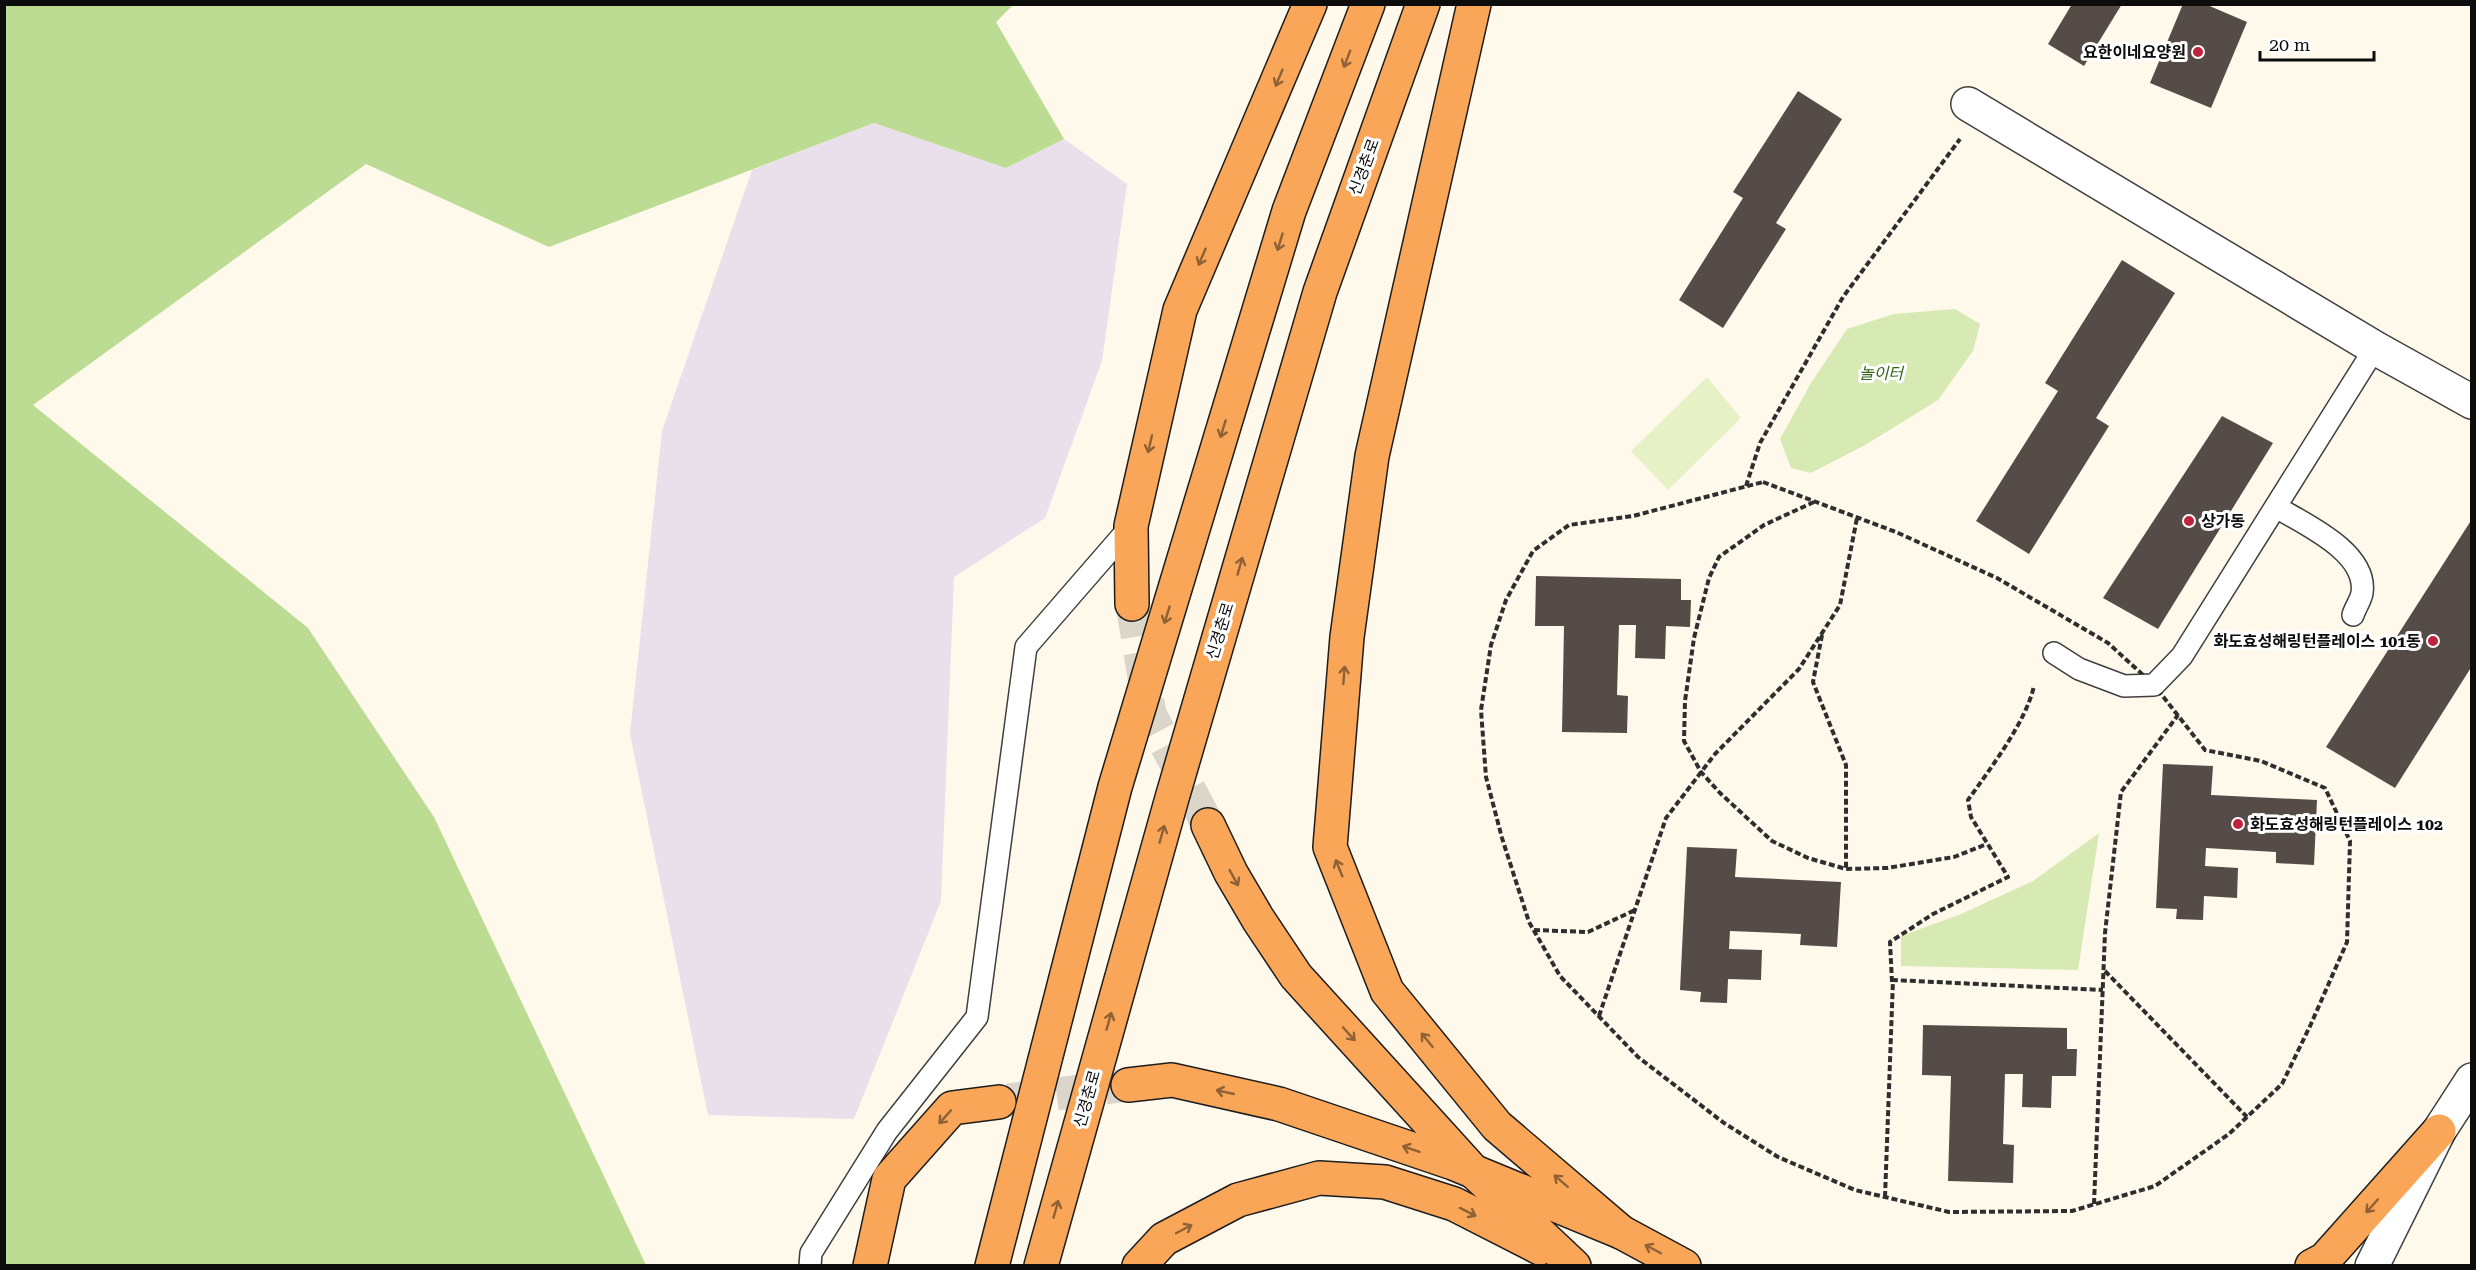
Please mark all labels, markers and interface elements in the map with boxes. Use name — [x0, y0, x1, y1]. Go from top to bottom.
scale bar — [2260, 24, 2374, 62]
text: 20 m — [2269, 34, 2310, 55]
place label: 요한이네요양원 — [2083, 43, 2186, 62]
marker: 요한이네요양원 — [2191, 45, 2205, 59]
one-way arrow — [1341, 49, 1352, 68]
one-way arrow — [1273, 68, 1284, 86]
street label: 신경춘로 — [1345, 136, 1383, 198]
one-way arrow — [1274, 232, 1285, 251]
one-way arrow — [1196, 248, 1207, 266]
park label: 놀이터 — [1859, 364, 1905, 383]
one-way arrow — [1217, 419, 1228, 438]
one-way arrow — [1143, 434, 1155, 453]
place label: 상가동 — [2201, 512, 2245, 531]
marker: 상가동 — [2182, 514, 2196, 528]
one-way arrow — [1235, 557, 1246, 576]
street label: 신경춘로 — [1202, 600, 1238, 662]
one-way arrow — [1161, 605, 1172, 624]
place label: 화도효성해링턴플레이스 101동 — [2213, 632, 2421, 651]
marker: 화도효성해링턴플레이스 101동 — [2426, 634, 2440, 648]
one-way arrow — [1339, 666, 1350, 686]
place label: 화도효성해링턴플레이스 102 — [2250, 815, 2443, 834]
marker: 화도효성해링턴플레이스 102 — [2231, 817, 2245, 831]
one-way arrow — [1156, 824, 1168, 843]
one-way arrow — [1333, 860, 1344, 878]
one-way arrow — [1228, 869, 1240, 886]
one-way arrow — [1104, 1012, 1115, 1031]
one-way arrow — [1342, 1026, 1356, 1041]
one-way arrow — [1421, 1032, 1434, 1048]
street label: 신경춘로 — [1070, 1068, 1104, 1130]
one-way arrow — [1215, 1085, 1234, 1097]
one-way arrow — [938, 1109, 952, 1124]
one-way arrow — [1402, 1142, 1421, 1153]
one-way arrow — [1553, 1174, 1569, 1187]
one-way arrow — [2365, 1198, 2379, 1213]
one-way arrow — [1051, 1200, 1063, 1219]
one-way arrow — [1459, 1206, 1477, 1218]
one-way arrow — [1175, 1222, 1193, 1234]
one-way arrow — [1644, 1243, 1662, 1254]

